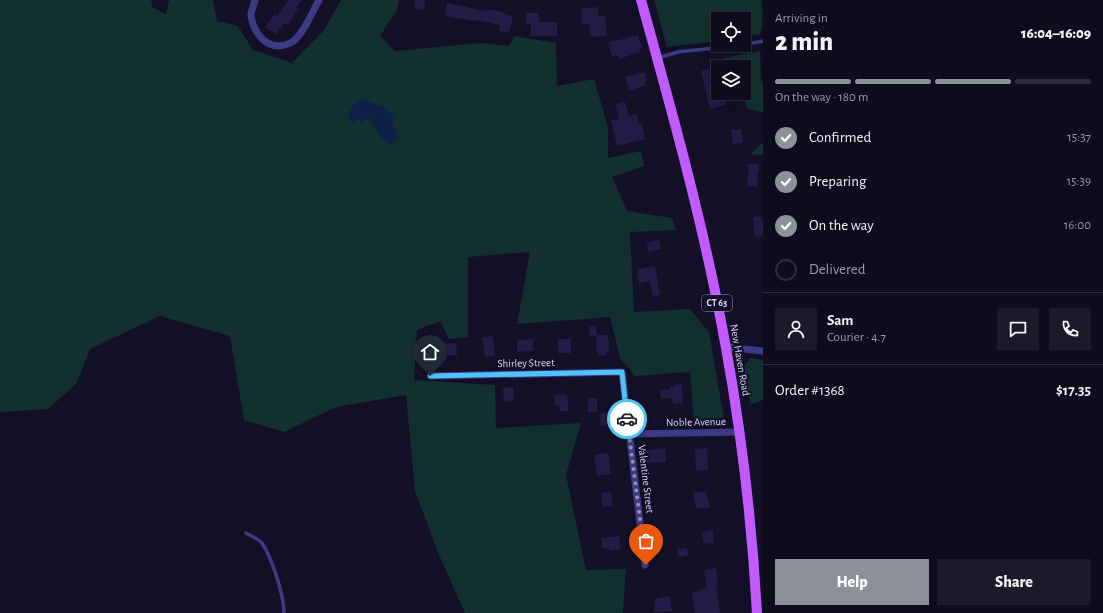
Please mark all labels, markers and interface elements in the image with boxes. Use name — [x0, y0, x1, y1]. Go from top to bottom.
map controls — [711, 12, 751, 100]
button: locate — [711, 12, 751, 52]
text: Arriving in — [775, 12, 828, 25]
text: 16:04–16:09 — [1021, 26, 1091, 41]
text: 2 min — [775, 29, 833, 55]
button: layers — [711, 60, 751, 100]
text: On the way · 180 m — [775, 91, 868, 104]
icon: check — [775, 127, 797, 149]
text: Confirmed — [809, 130, 871, 145]
text: 15:37 — [1067, 131, 1091, 144]
icon: check — [775, 171, 797, 193]
text: Preparing — [809, 174, 866, 189]
text: 15:39 — [1067, 175, 1091, 188]
icon: check — [775, 215, 797, 237]
text: On the way — [809, 218, 874, 233]
text: 16:00 — [1064, 219, 1091, 232]
text: Delivered — [809, 262, 866, 277]
road number: CT 63 — [702, 295, 732, 311]
button: person — [775, 308, 817, 350]
button: chat — [997, 308, 1039, 350]
button: phone — [1049, 308, 1091, 350]
text: Sam — [827, 313, 853, 328]
street label: New Haven Road — [728, 323, 752, 397]
text: Courier · 4.7 — [827, 331, 886, 344]
pin — [413, 335, 447, 376]
icon: home — [419, 341, 441, 363]
street label: Shirley Street — [497, 357, 555, 369]
text: Order #1368 — [775, 383, 845, 398]
text: $17.35 — [1056, 383, 1091, 398]
courier — [607, 399, 647, 439]
icon: car — [616, 408, 638, 430]
street label: Noble Avenue — [666, 416, 726, 428]
street label: Valentine Street — [636, 444, 656, 514]
pin — [629, 524, 663, 565]
icon: bag — [635, 530, 657, 552]
button: Help — [775, 559, 929, 605]
button: Share — [937, 559, 1091, 605]

